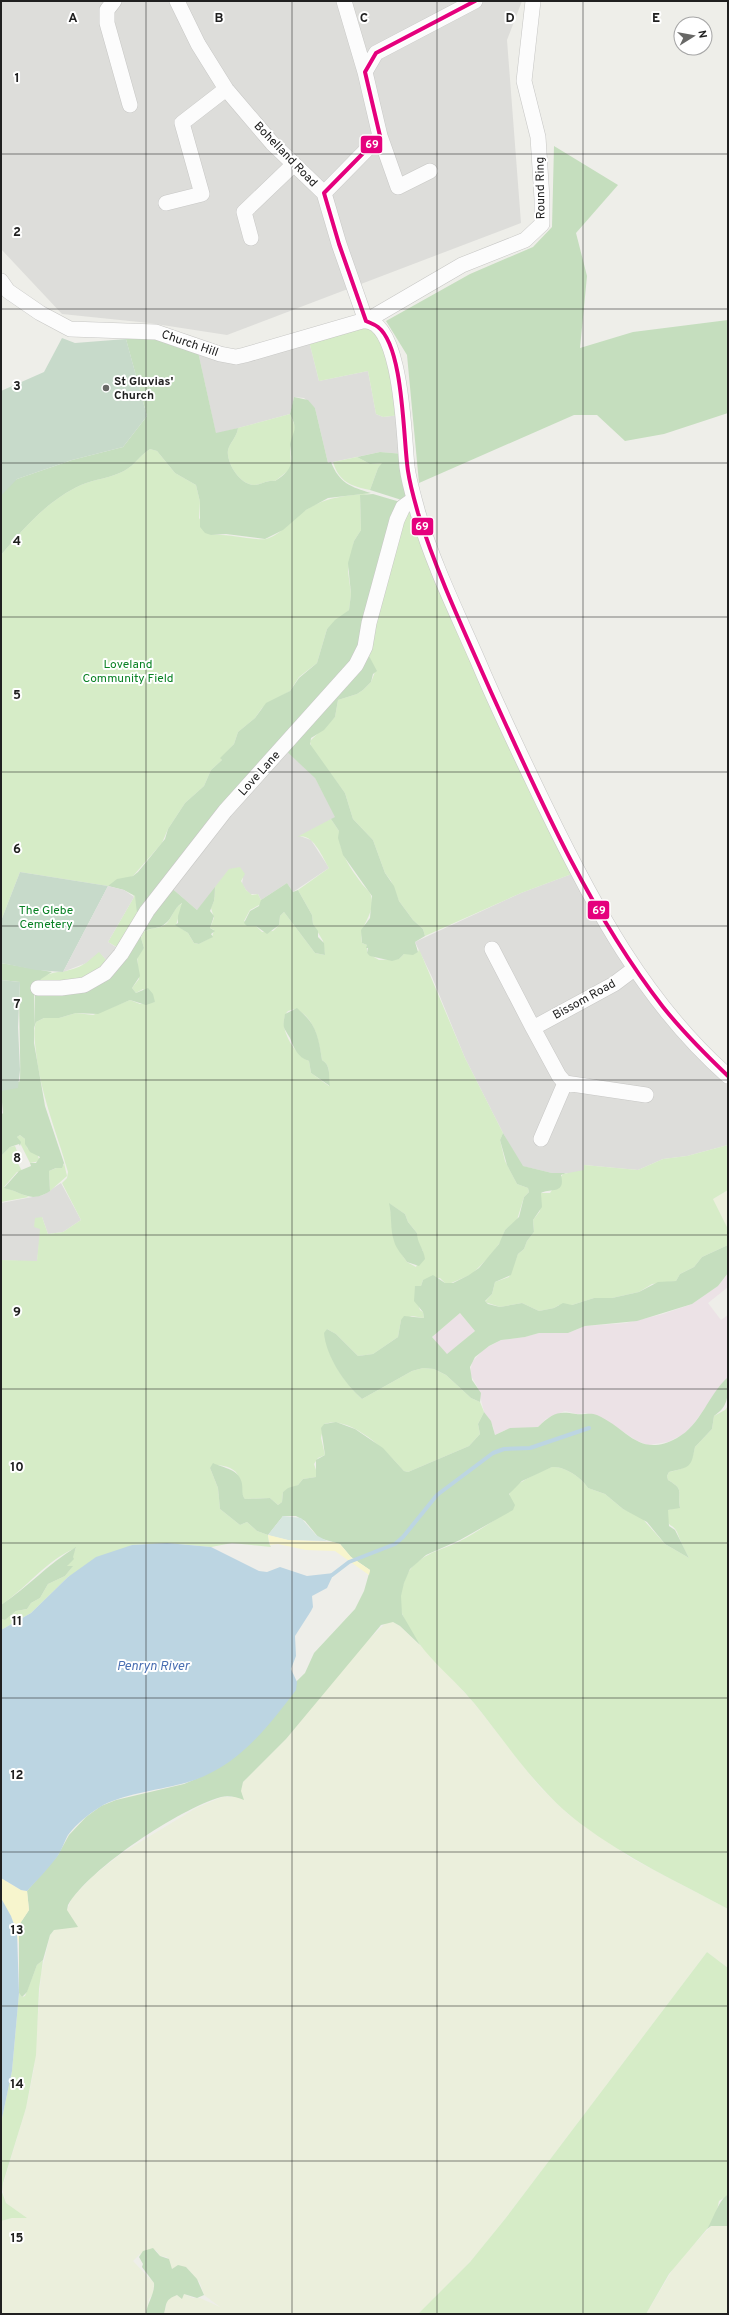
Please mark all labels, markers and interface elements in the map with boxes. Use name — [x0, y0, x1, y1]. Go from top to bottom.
text: A — [68, 11, 78, 27]
text: B — [215, 11, 224, 27]
text: C — [360, 11, 368, 27]
text: D — [505, 11, 515, 27]
text: E — [652, 11, 660, 27]
north arrow — [673, 16, 713, 56]
text: N — [694, 29, 709, 39]
text: 1 — [14, 71, 20, 87]
street label: Bohelland Road — [250, 119, 321, 191]
line badge: 69 — [360, 135, 383, 154]
text: 69 — [365, 138, 379, 152]
street label: Round Ring — [532, 157, 550, 219]
text: 2 — [13, 225, 21, 241]
street label: Church Hill — [159, 327, 220, 361]
place label: St Gluvias' Church — [114, 374, 173, 404]
text: 3 — [13, 379, 21, 395]
marker: St Gluvias' Church — [101, 383, 111, 393]
line badge: 69 — [411, 517, 434, 536]
text: 69 — [415, 520, 429, 534]
text: 4 — [13, 534, 21, 550]
park label: Loveland Community Field — [82, 657, 174, 687]
text: 5 — [13, 688, 21, 704]
street label: Love Lane — [235, 748, 284, 800]
text: 6 — [13, 842, 21, 858]
line badge: 69 — [587, 900, 610, 920]
park label: The Glebe Cemetery — [19, 903, 73, 933]
text: 69 — [592, 904, 606, 918]
street label: Bissom Road — [550, 976, 619, 1024]
text: 7 — [14, 997, 21, 1013]
text: 8 — [13, 1151, 21, 1167]
text: 9 — [13, 1305, 21, 1321]
text: 10 — [10, 1460, 24, 1476]
text: 11 — [12, 1614, 22, 1630]
water label: Penryn River — [117, 1659, 190, 1675]
text: 12 — [10, 1768, 24, 1784]
text: 13 — [11, 1923, 24, 1939]
text: 14 — [10, 2077, 24, 2093]
text: 15 — [10, 2231, 24, 2247]

